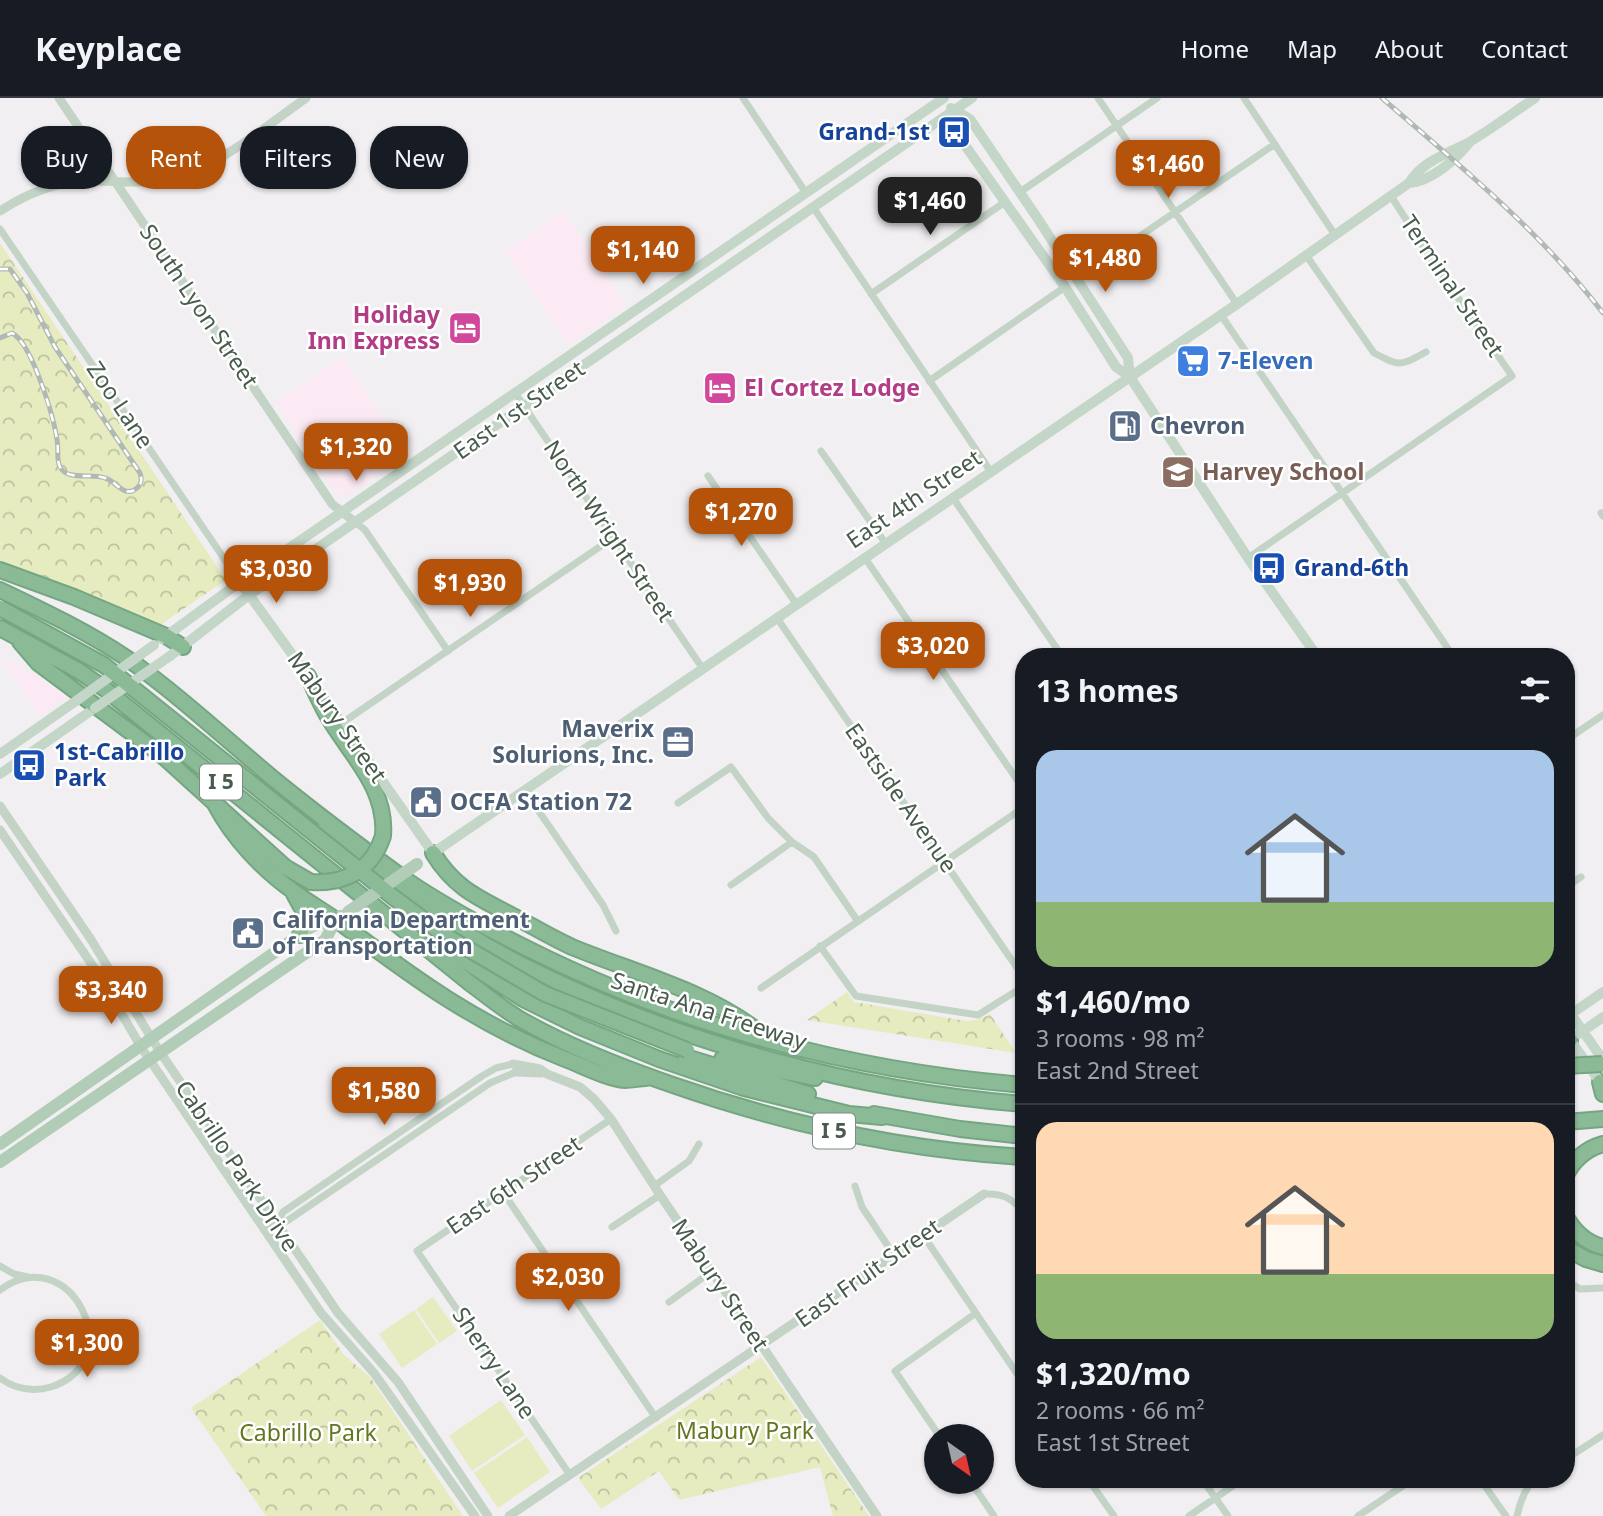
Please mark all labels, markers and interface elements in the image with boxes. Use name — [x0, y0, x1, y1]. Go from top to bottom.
text: Keyplace — [35, 26, 182, 71]
text: Home — [1181, 32, 1249, 65]
text: Map — [1287, 32, 1337, 65]
text: About — [1375, 32, 1443, 65]
text: Contact — [1481, 32, 1568, 65]
bus stop icon: Grand-1st — [935, 113, 973, 151]
place label: Grand-1st — [818, 115, 930, 147]
chip: Buy — [21, 126, 112, 189]
chip: Rent — [126, 126, 226, 189]
chip: Filters — [240, 126, 356, 189]
chip: New — [370, 126, 468, 189]
pin: $1,460 — [1111, 140, 1225, 200]
text: $1,460 — [1132, 147, 1204, 179]
pin: $1,460 — [873, 178, 987, 237]
text: $1,460 — [894, 184, 966, 216]
street label: Terminal Street — [1394, 208, 1512, 363]
street label: South Lyon Street — [133, 217, 267, 394]
pin: $1,140 — [586, 226, 700, 286]
text: $1,140 — [607, 233, 679, 265]
pin: $1,480 — [1048, 234, 1162, 294]
text: $1,480 — [1069, 241, 1141, 273]
place label: Holiday Inn Express — [308, 298, 441, 356]
hotel icon: Holiday Inn Express — [446, 309, 484, 347]
supermarket icon: 7-Eleven — [1174, 342, 1212, 380]
place label: 7-Eleven — [1218, 344, 1313, 376]
street label: East 1st Street — [446, 352, 591, 466]
street label: Zoo Lane — [80, 354, 162, 454]
hotel icon: El Cortez Lodge — [701, 369, 739, 407]
place label: El Cortez Lodge — [744, 371, 920, 403]
fuel station icon: Chevron — [1106, 407, 1144, 445]
place label: Chevron — [1150, 409, 1245, 441]
pin: $1,320 — [299, 424, 413, 483]
text: $1,320 — [320, 430, 392, 462]
street label: North Wright Street — [537, 433, 683, 628]
street label: East 4th Street — [839, 441, 987, 555]
school or university icon: Harvey School — [1159, 453, 1197, 491]
place label: Harvey School — [1202, 455, 1364, 487]
pin: $1,270 — [684, 489, 798, 548]
text: $1,270 — [705, 495, 777, 527]
pin: $3,030 — [219, 546, 333, 605]
bus stop icon: Grand-6th — [1250, 549, 1288, 587]
place label: Grand-6th — [1294, 551, 1409, 583]
text: $3,030 — [240, 552, 312, 584]
pin: $1,930 — [413, 560, 527, 619]
text: $1,930 — [434, 566, 506, 598]
pin: $3,020 — [876, 622, 990, 682]
text: $3,020 — [897, 629, 969, 661]
street label: Mabury Street — [281, 644, 395, 788]
text: 13 homes — [1036, 670, 1179, 711]
icon: filters — [1516, 671, 1554, 709]
place label: Maverix Solurions, Inc. — [492, 712, 655, 770]
street label: Eastside Avenue — [838, 716, 965, 879]
office icon: Maverix Solurions, Inc. — [659, 723, 697, 761]
place label: 1st-Cabrillo Park — [54, 735, 184, 793]
bus stop icon: 1st-Cabrillo Park — [10, 746, 48, 784]
road number: I 5 — [200, 764, 242, 800]
public building icon: OCFA Station 72 — [407, 783, 445, 821]
place label: OCFA Station 72 — [450, 785, 632, 817]
icon: home — [1232, 795, 1358, 921]
place label: California Department of Transportation — [272, 903, 530, 961]
public building icon: California Department of Transportation — [229, 914, 267, 952]
street label: Santa Ana Freeway — [607, 963, 811, 1057]
pin: $3,340 — [54, 967, 168, 1026]
text: $3,340 — [75, 973, 147, 1005]
text: $1,460/mo — [1036, 981, 1191, 1022]
text: 3 rooms · 98 m² — [1036, 1022, 1205, 1054]
text: East 2nd Street — [1036, 1054, 1199, 1086]
pin: $1,580 — [327, 1068, 441, 1127]
street label: Cabrillo Park Drive — [169, 1073, 307, 1257]
text: $1,580 — [348, 1074, 420, 1106]
road number: I 5 — [813, 1114, 855, 1148]
street label: East 6th Street — [439, 1127, 587, 1241]
icon: home — [1232, 1167, 1358, 1293]
street label: East Fruit Street — [788, 1210, 947, 1334]
street label: Mabury Street — [665, 1212, 777, 1357]
pin: $2,030 — [511, 1254, 625, 1313]
text: $2,030 — [532, 1260, 604, 1292]
street label: Sherry Lane — [446, 1300, 544, 1425]
pin: $1,300 — [30, 1320, 144, 1379]
text: $1,300 — [51, 1326, 123, 1358]
text: $1,320/mo — [1036, 1353, 1191, 1394]
text: 2 rooms · 66 m² — [1036, 1394, 1205, 1426]
park label: Mabury Park — [676, 1414, 815, 1446]
park label: Cabrillo Park — [239, 1416, 377, 1448]
north arrow — [924, 1424, 994, 1494]
map controls — [924, 1424, 994, 1494]
text: East 1st Street — [1036, 1426, 1190, 1458]

